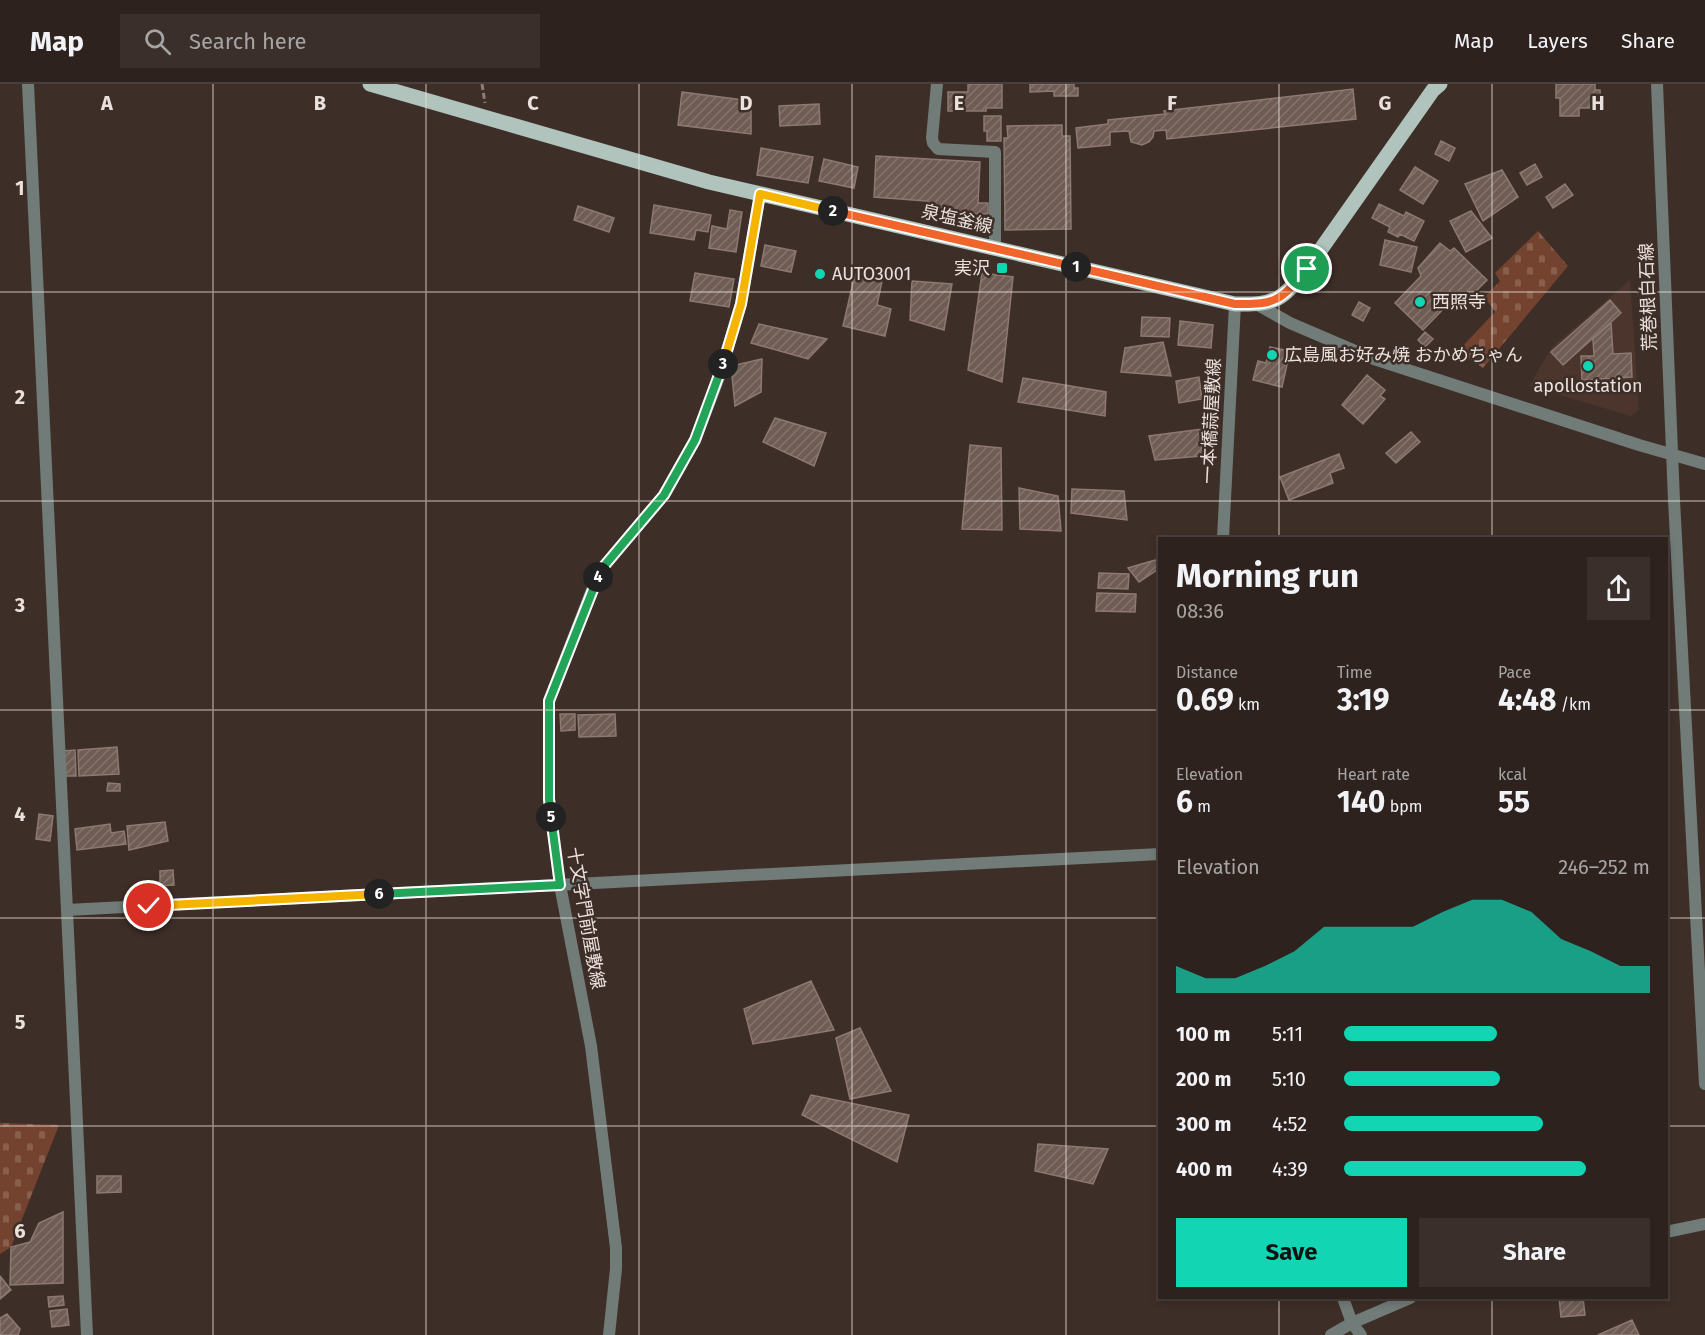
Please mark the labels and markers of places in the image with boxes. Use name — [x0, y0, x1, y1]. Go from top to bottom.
pin: 2 — [818, 196, 848, 226]
pin — [1281, 243, 1332, 294]
pin: 1 — [1061, 252, 1091, 282]
place label: 実沢 — [954, 257, 990, 279]
marker: 実沢 — [995, 261, 1009, 275]
place label: AUTO3001 — [832, 263, 911, 285]
marker: AUTO3001 — [813, 267, 827, 281]
place label: 西照寺 — [1432, 291, 1486, 313]
marker: 西照寺 — [1413, 295, 1427, 309]
place label: 広島風お好み焼 おかめちゃん — [1284, 344, 1523, 366]
marker: 広島風お好み焼 おかめちゃん — [1265, 348, 1279, 362]
pin: 3 — [708, 349, 738, 379]
marker: apollostation — [1581, 359, 1595, 373]
place label: apollostation — [1533, 375, 1643, 397]
pin: 4 — [583, 562, 613, 592]
pin: 5 — [536, 802, 566, 832]
pin: 6 — [364, 879, 394, 909]
pin — [123, 880, 174, 931]

